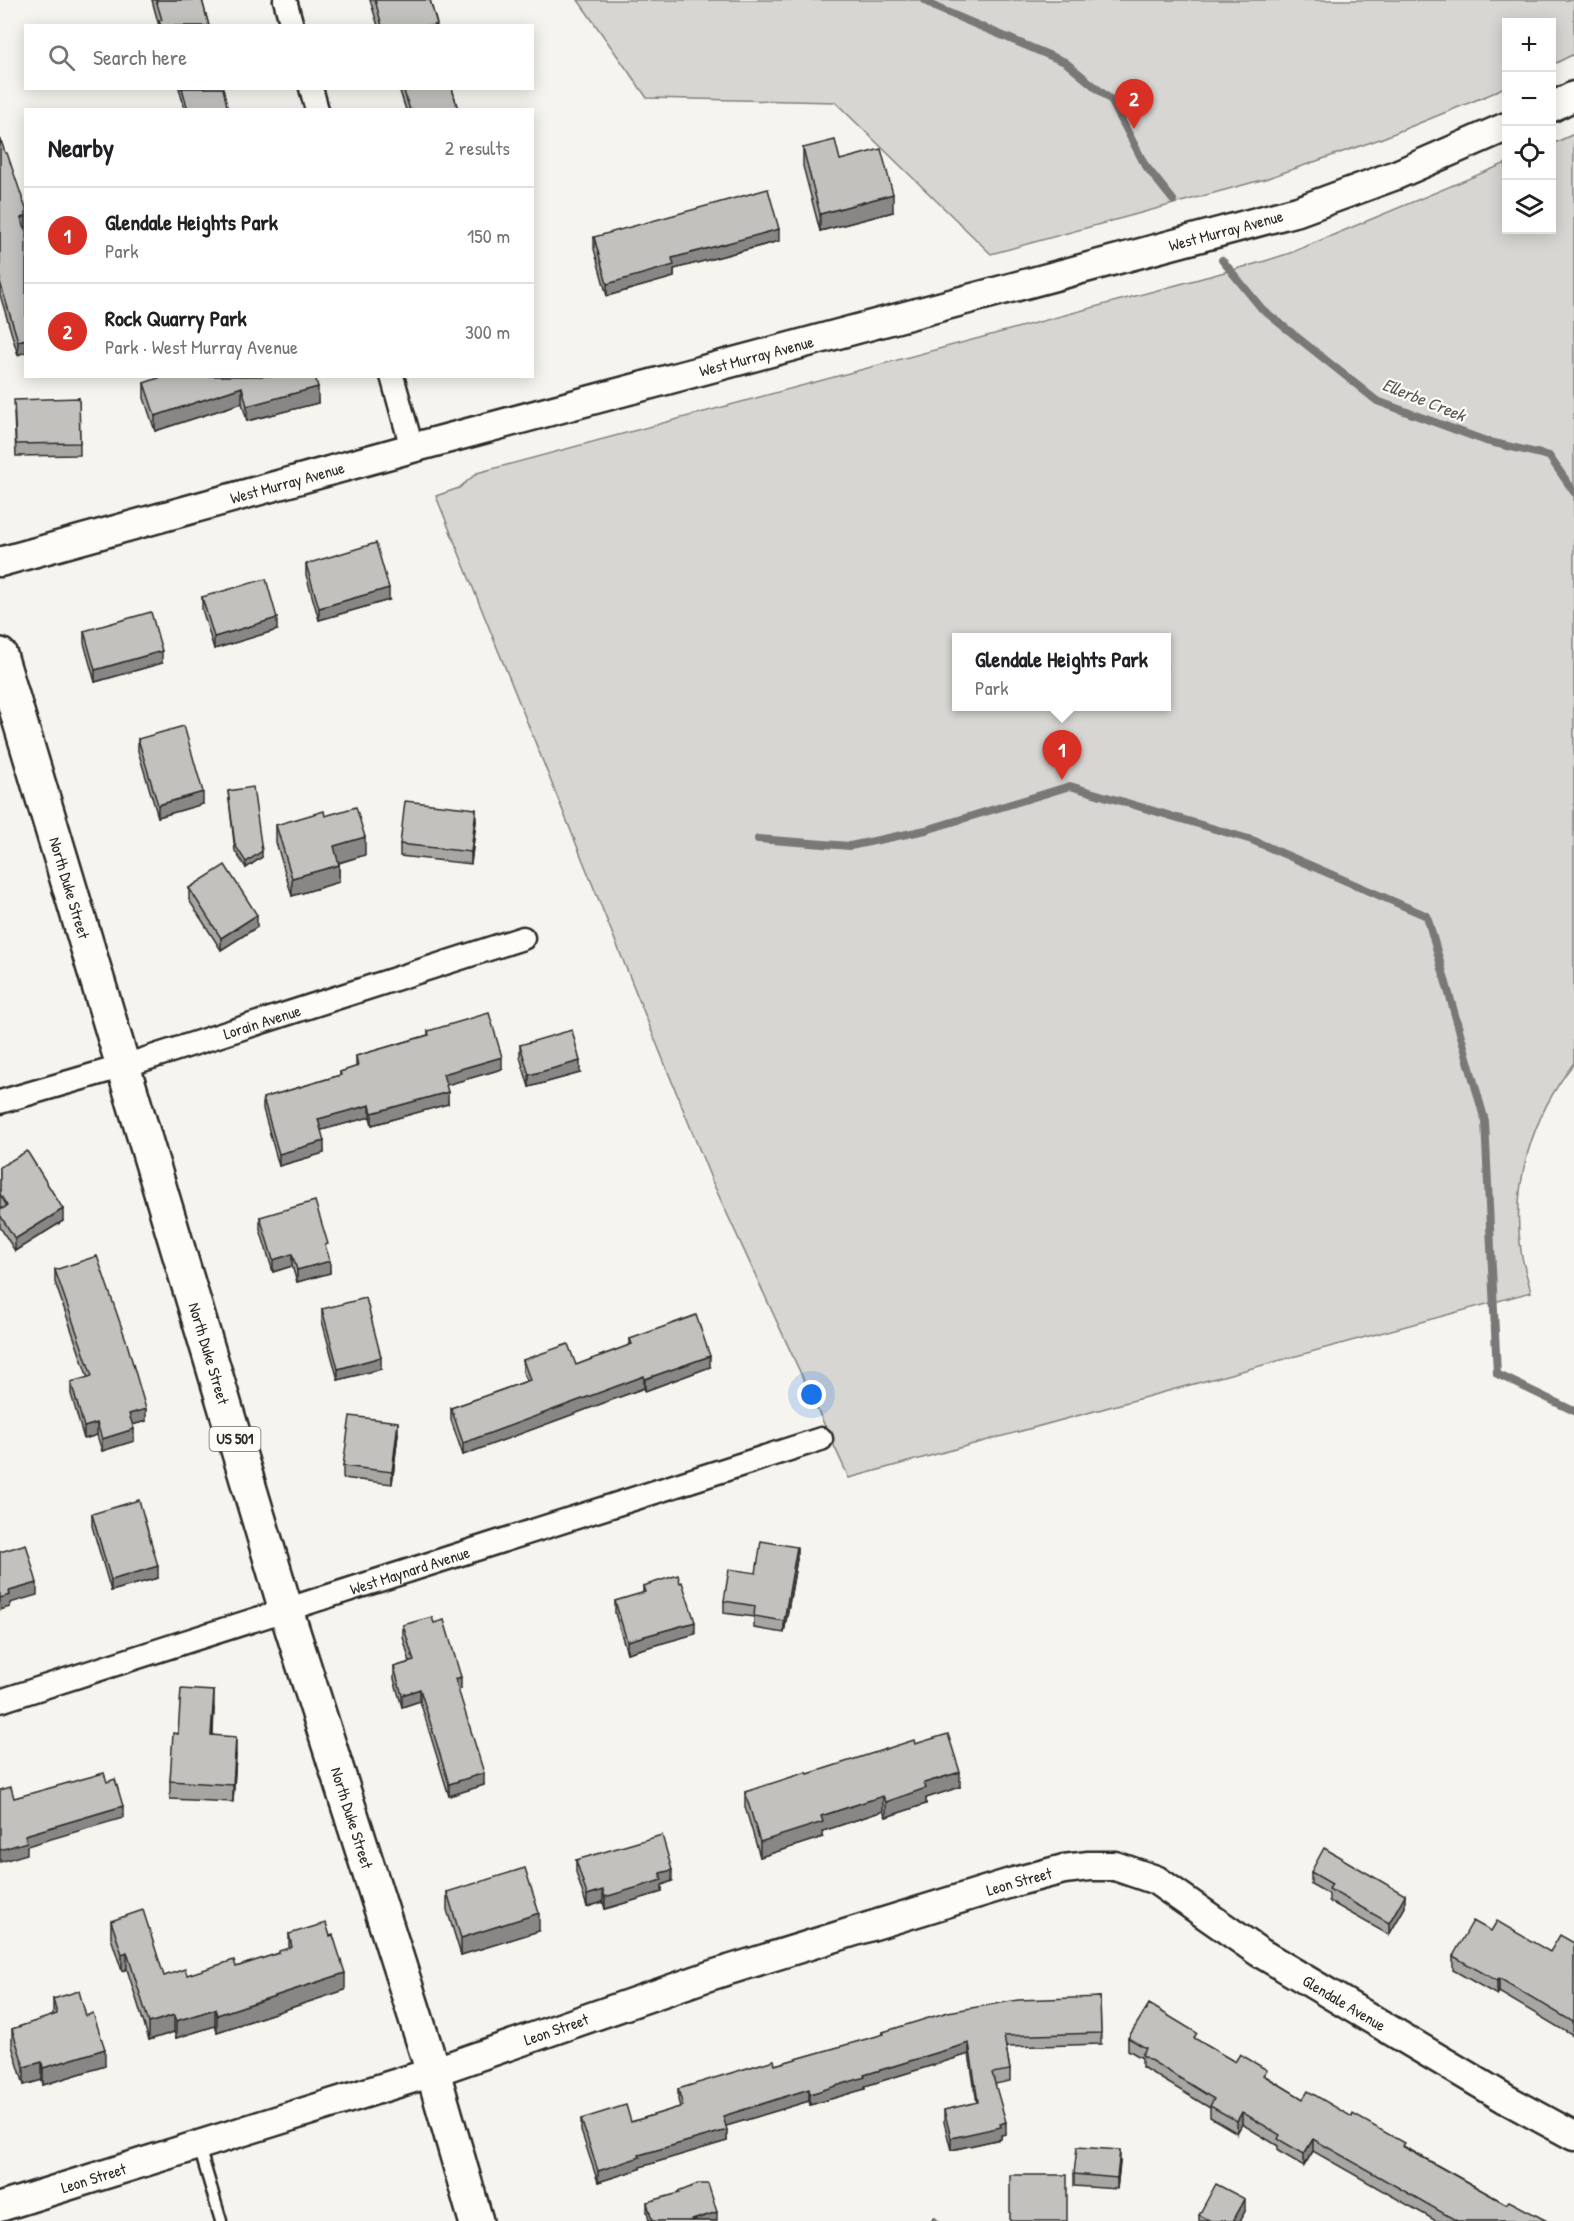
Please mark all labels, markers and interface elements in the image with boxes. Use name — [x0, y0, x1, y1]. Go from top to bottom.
map controls — [1502, 18, 1556, 234]
button: + — [1502, 18, 1556, 72]
search box — [24, 24, 534, 90]
icon: search — [45, 41, 78, 74]
text: Search here — [93, 42, 187, 72]
button: − — [1502, 72, 1556, 126]
pin: 2 — [1114, 80, 1154, 129]
button: locate — [1502, 126, 1556, 180]
text: Nearby — [48, 130, 114, 165]
text: 2 results — [445, 134, 510, 161]
button: layers — [1502, 180, 1556, 234]
street label: West Murray Avenue — [1166, 204, 1286, 256]
text: Glendale Heights Park — [105, 207, 278, 237]
text: 1 — [64, 222, 71, 249]
text: 150 m — [467, 222, 510, 249]
text: Park — [105, 237, 138, 264]
text: Rock Quarry Park — [105, 303, 247, 333]
text: 2 — [63, 318, 72, 345]
text: 300 m — [465, 318, 510, 345]
street label: West Murray Avenue — [697, 330, 816, 382]
text: Park · West Murray Avenue — [105, 333, 298, 360]
water label: Ellerbe Creek — [1379, 372, 1471, 428]
street label: West Murray Avenue — [228, 456, 347, 509]
popup — [952, 633, 1171, 711]
text: Glendale Heights Park — [975, 644, 1148, 674]
text: Park — [975, 674, 1009, 701]
pin: 1 — [1042, 730, 1082, 780]
street label: North Duke Street — [44, 834, 95, 942]
street label: Lorain Avenue — [221, 999, 304, 1044]
street label: North Duke Street — [184, 1300, 235, 1407]
your location — [797, 1380, 826, 1409]
road number: US 501 — [210, 1427, 260, 1451]
street label: West Maynard Avenue — [347, 1541, 473, 1600]
street label: North Duke Street — [326, 1764, 379, 1872]
street label: Leon Street — [984, 1862, 1055, 1901]
street label: Glendale Avenue — [1299, 1970, 1390, 2036]
street label: Leon Street — [521, 2008, 592, 2051]
street label: Leon Street — [58, 2157, 129, 2198]

